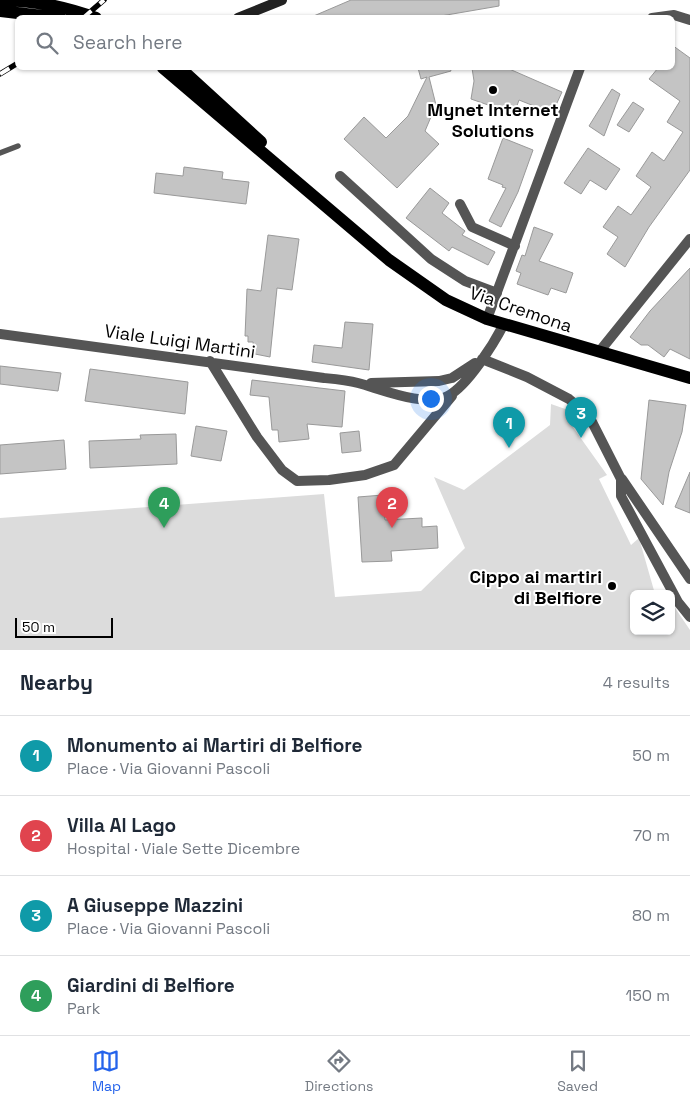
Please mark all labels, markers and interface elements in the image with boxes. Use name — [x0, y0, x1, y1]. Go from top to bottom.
search box — [15, 15, 675, 70]
icon: search — [33, 29, 61, 57]
text: Search here — [73, 30, 183, 55]
marker: Mynet Internet Solutions — [487, 84, 499, 96]
place label: Mynet Internet Solutions — [427, 98, 559, 142]
street label: Via Cremona — [467, 281, 575, 337]
street label: Viale Luigi Martini — [103, 319, 257, 363]
your location — [418, 386, 444, 412]
pin: 3 — [565, 397, 597, 438]
pin: 1 — [493, 407, 525, 448]
pin: 4 — [148, 487, 180, 528]
pin: 2 — [376, 487, 408, 528]
place label: Cippo ai martiri di Belfiore — [469, 565, 602, 609]
marker: Cippo ai martiri di Belfiore — [606, 580, 618, 592]
map controls — [630, 590, 675, 635]
button: layers — [630, 590, 675, 635]
scale bar — [15, 615, 112, 638]
text: 50 m — [22, 618, 55, 636]
text: Nearby — [20, 669, 93, 696]
text: 4 results — [603, 672, 670, 693]
text: Monumento ai Martiri di Belfiore — [67, 733, 363, 758]
text: 1 — [32, 745, 40, 766]
text: 50 m — [632, 745, 670, 766]
text: Place · Via Giovanni Pascoli — [67, 758, 270, 779]
text: Villa Al Lago — [67, 813, 176, 838]
text: 2 — [31, 825, 41, 846]
text: 70 m — [633, 825, 670, 846]
text: Hospital · Viale Sette Dicembre — [67, 838, 300, 859]
text: A Giuseppe Mazzini — [67, 893, 243, 918]
text: 3 — [31, 905, 41, 926]
text: 80 m — [632, 905, 670, 926]
text: Place · Via Giovanni Pascoli — [67, 918, 270, 939]
text: Giardini di Belfiore — [67, 973, 235, 998]
text: 4 — [31, 985, 41, 1006]
text: 150 m — [626, 985, 670, 1006]
text: Park — [67, 998, 100, 1019]
tab: Map — [92, 1047, 121, 1095]
tab: Directions — [305, 1047, 373, 1095]
tab: Saved — [557, 1047, 598, 1095]

